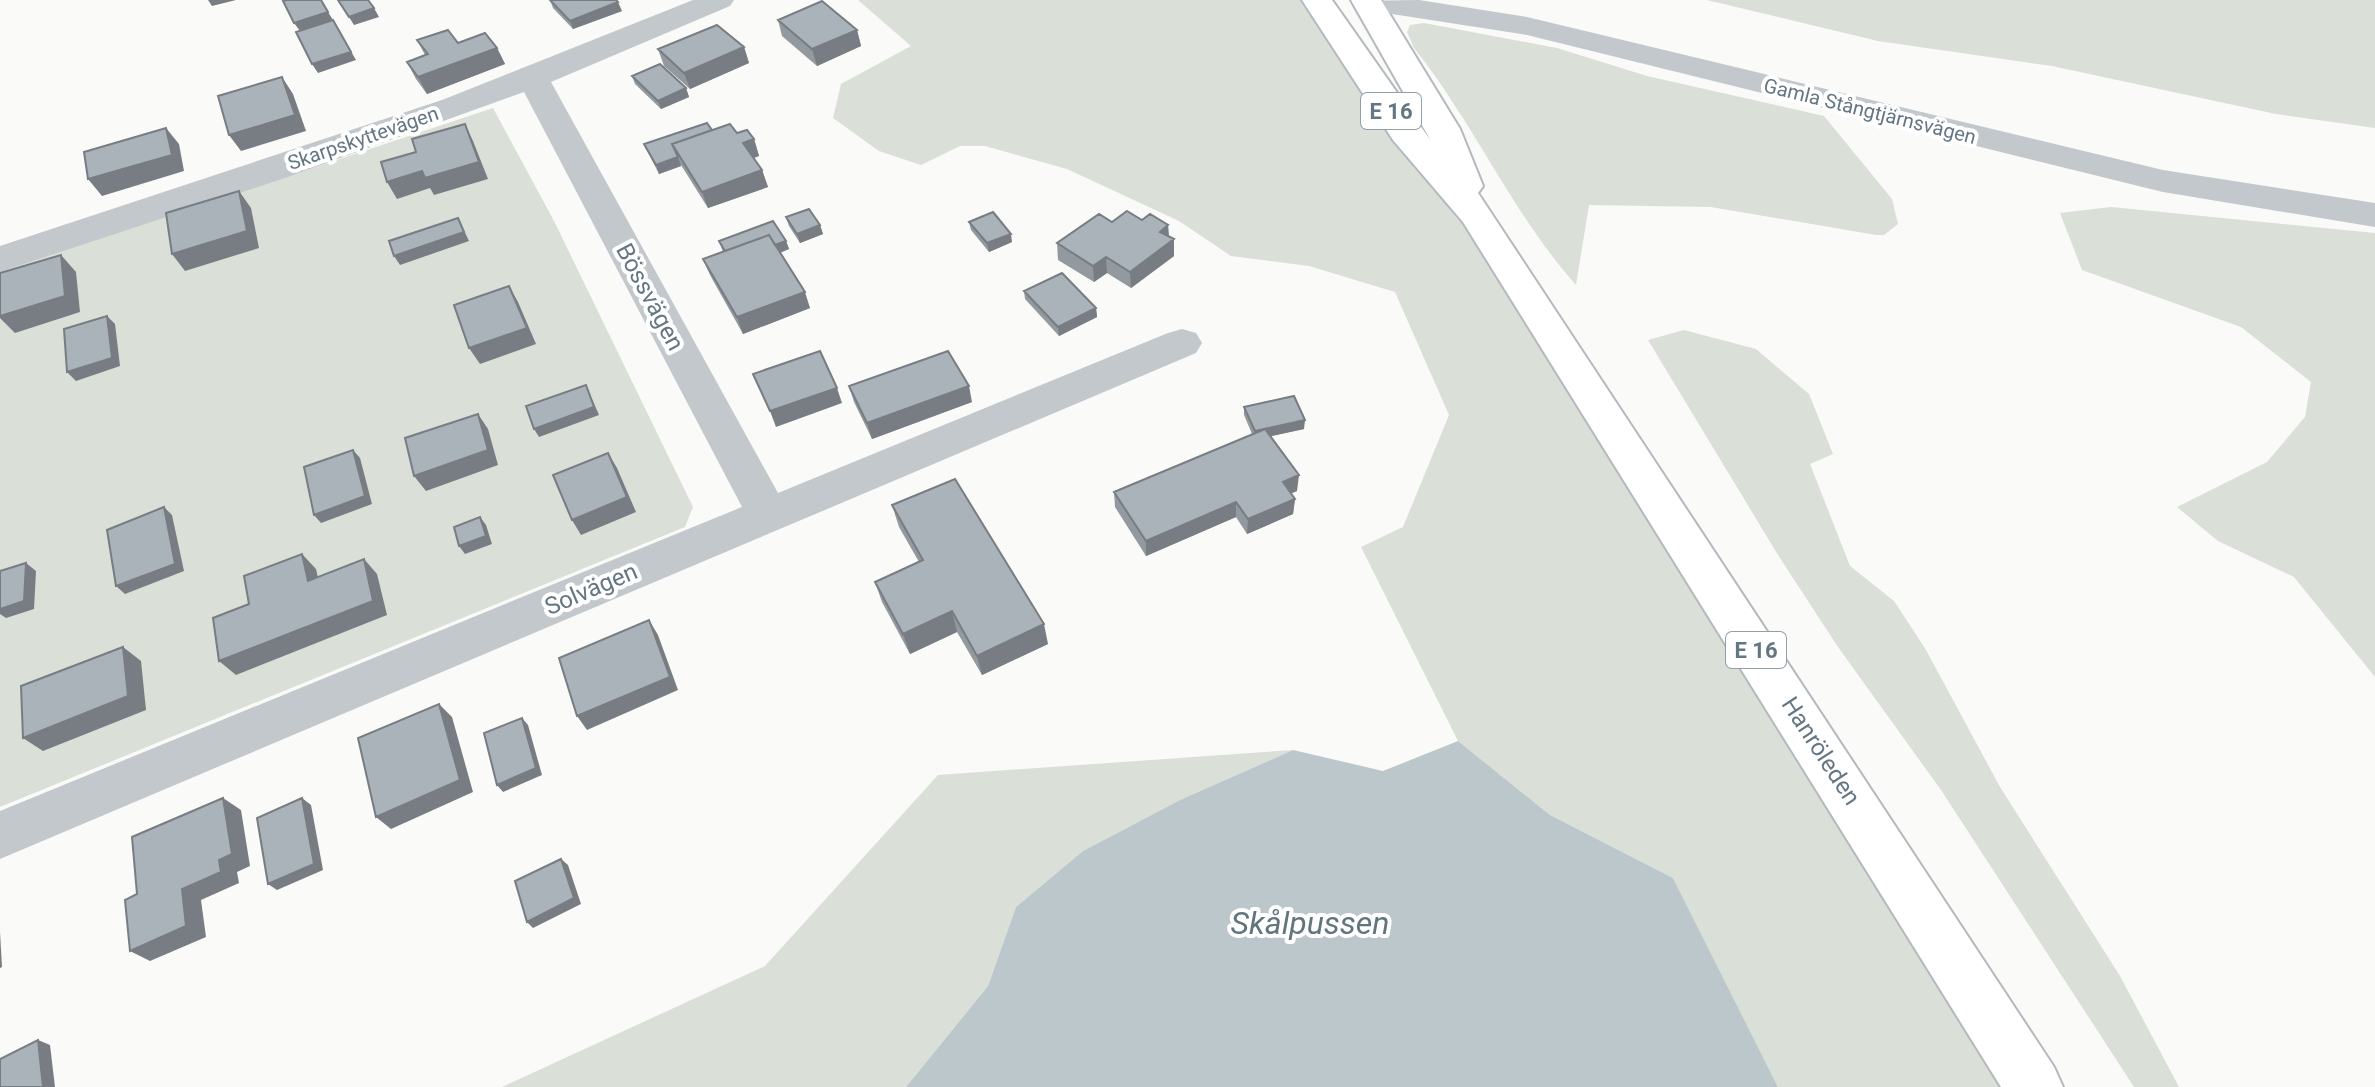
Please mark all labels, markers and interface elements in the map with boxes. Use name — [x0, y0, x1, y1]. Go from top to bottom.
street label: Gamla Stångtjärnsvägen — [1761, 73, 1979, 149]
road number: E 16 — [1361, 93, 1421, 129]
street label: Skarpskyttevägen — [285, 101, 441, 175]
street label: Bössvägen — [610, 239, 690, 355]
street label: Solvägen — [541, 557, 641, 621]
road number: E 16 — [1726, 632, 1786, 668]
street label: Hanröleden — [1776, 692, 1866, 810]
water label: Skålpussen — [1231, 904, 1389, 942]

